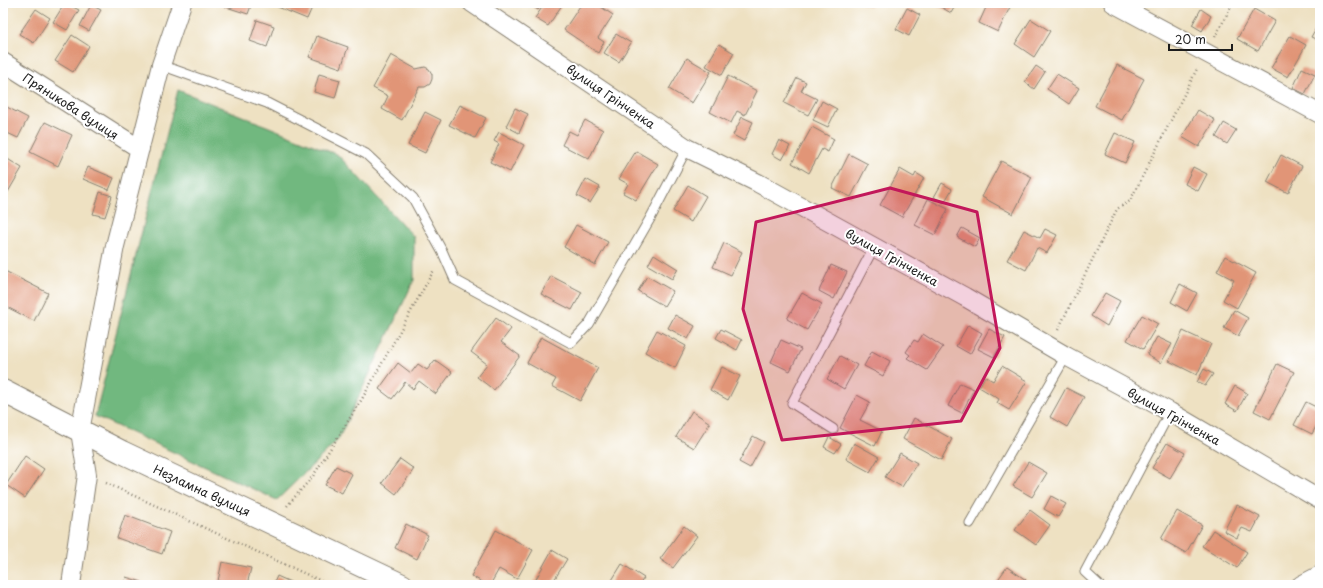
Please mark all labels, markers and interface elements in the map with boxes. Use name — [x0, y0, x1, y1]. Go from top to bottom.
scale bar — [1169, 26, 1232, 52]
text: 20 m — [1175, 30, 1206, 48]
street label: вулиця Грінченка — [563, 59, 660, 133]
street label: Пряникова вулиця — [20, 68, 122, 144]
street label: вулиця Грінченка — [842, 224, 942, 290]
street label: вулиця Грінченка — [1124, 383, 1224, 449]
street label: Незламна вулиця — [151, 460, 253, 520]

